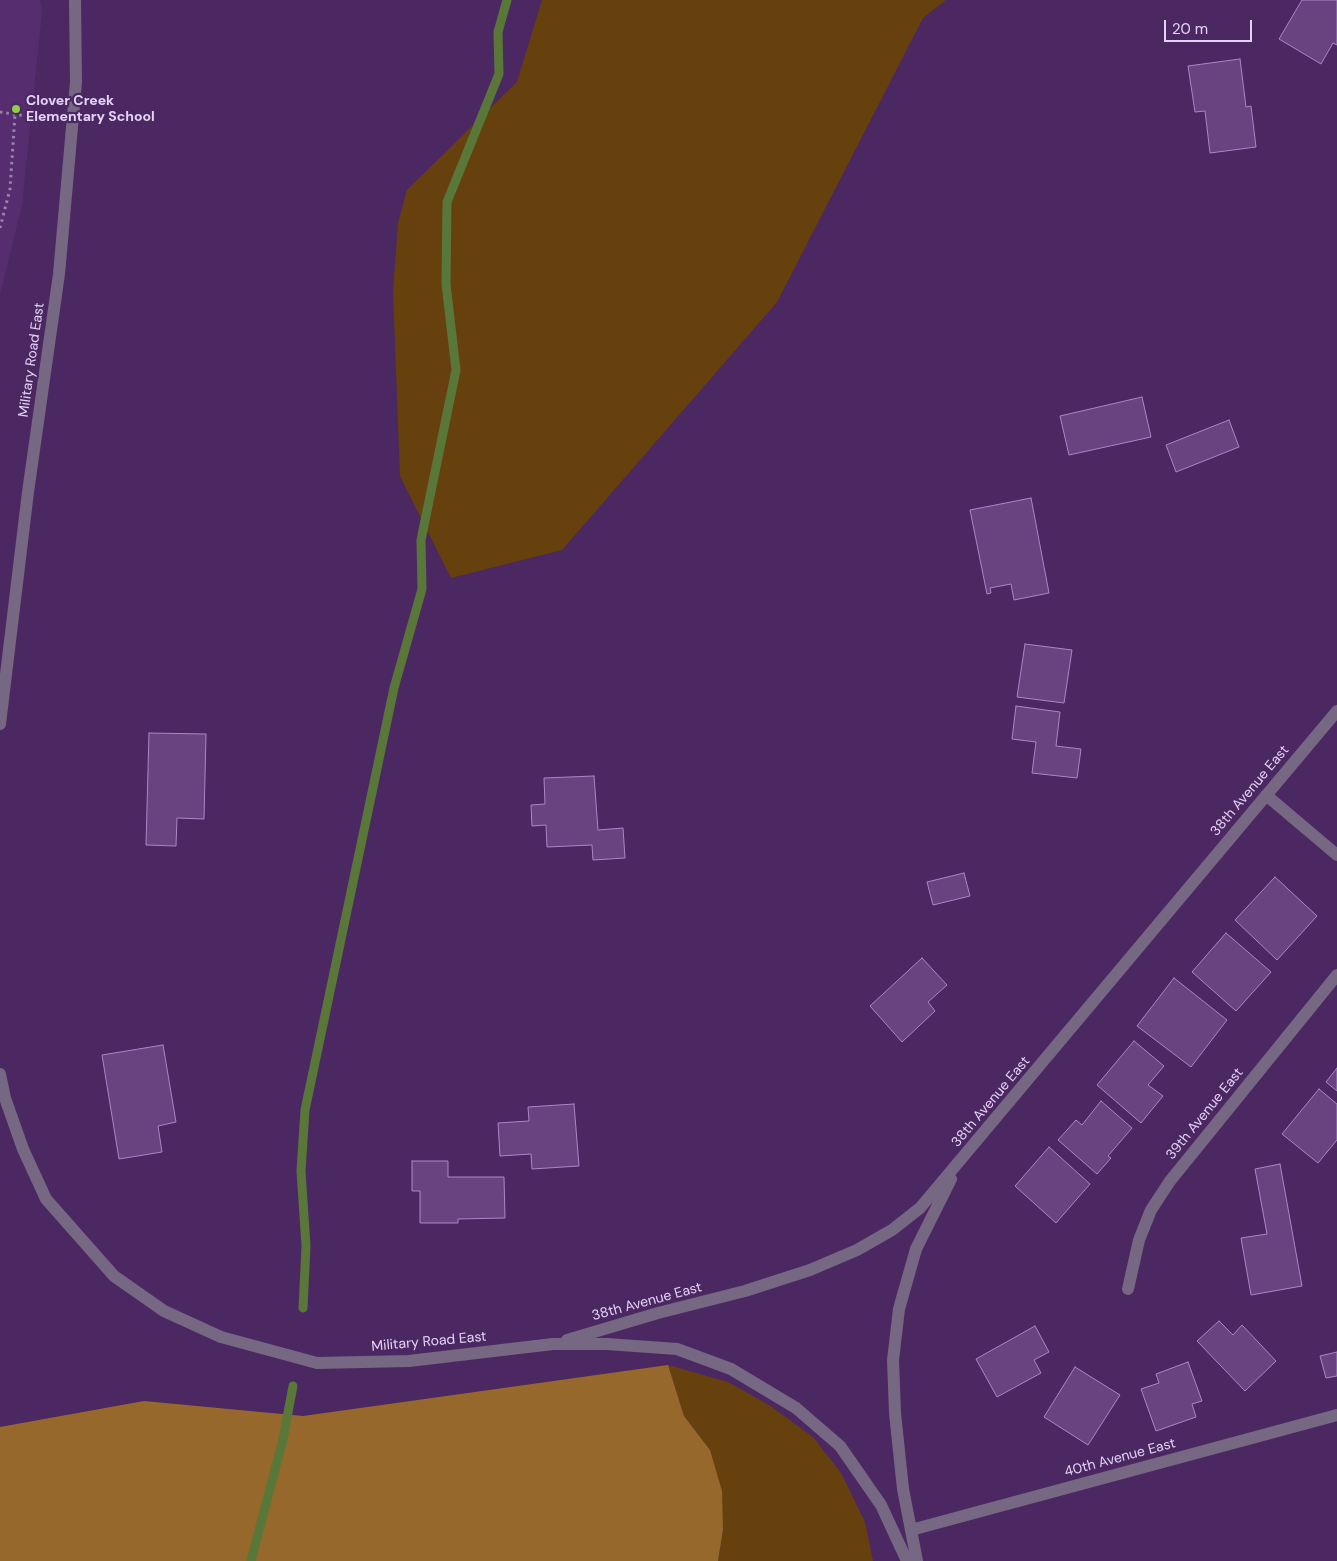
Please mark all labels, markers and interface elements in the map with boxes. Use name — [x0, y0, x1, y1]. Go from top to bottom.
scale bar — [1167, 10, 1254, 42]
text: 20 m — [1172, 19, 1208, 39]
place label: Clover Creek Elementary School — [26, 93, 155, 125]
marker: Clover Creek Elementary School — [10, 103, 22, 115]
street label: Military Road East — [16, 302, 48, 418]
street label: 38th Avenue East — [1207, 742, 1293, 840]
street label: 38th Avenue East — [948, 1053, 1034, 1151]
street label: 39th Avenue East — [1163, 1065, 1247, 1163]
street label: 38th Avenue East — [590, 1279, 704, 1325]
street label: Military Road East — [371, 1329, 487, 1355]
street label: 40th Avenue East — [1063, 1435, 1177, 1481]

